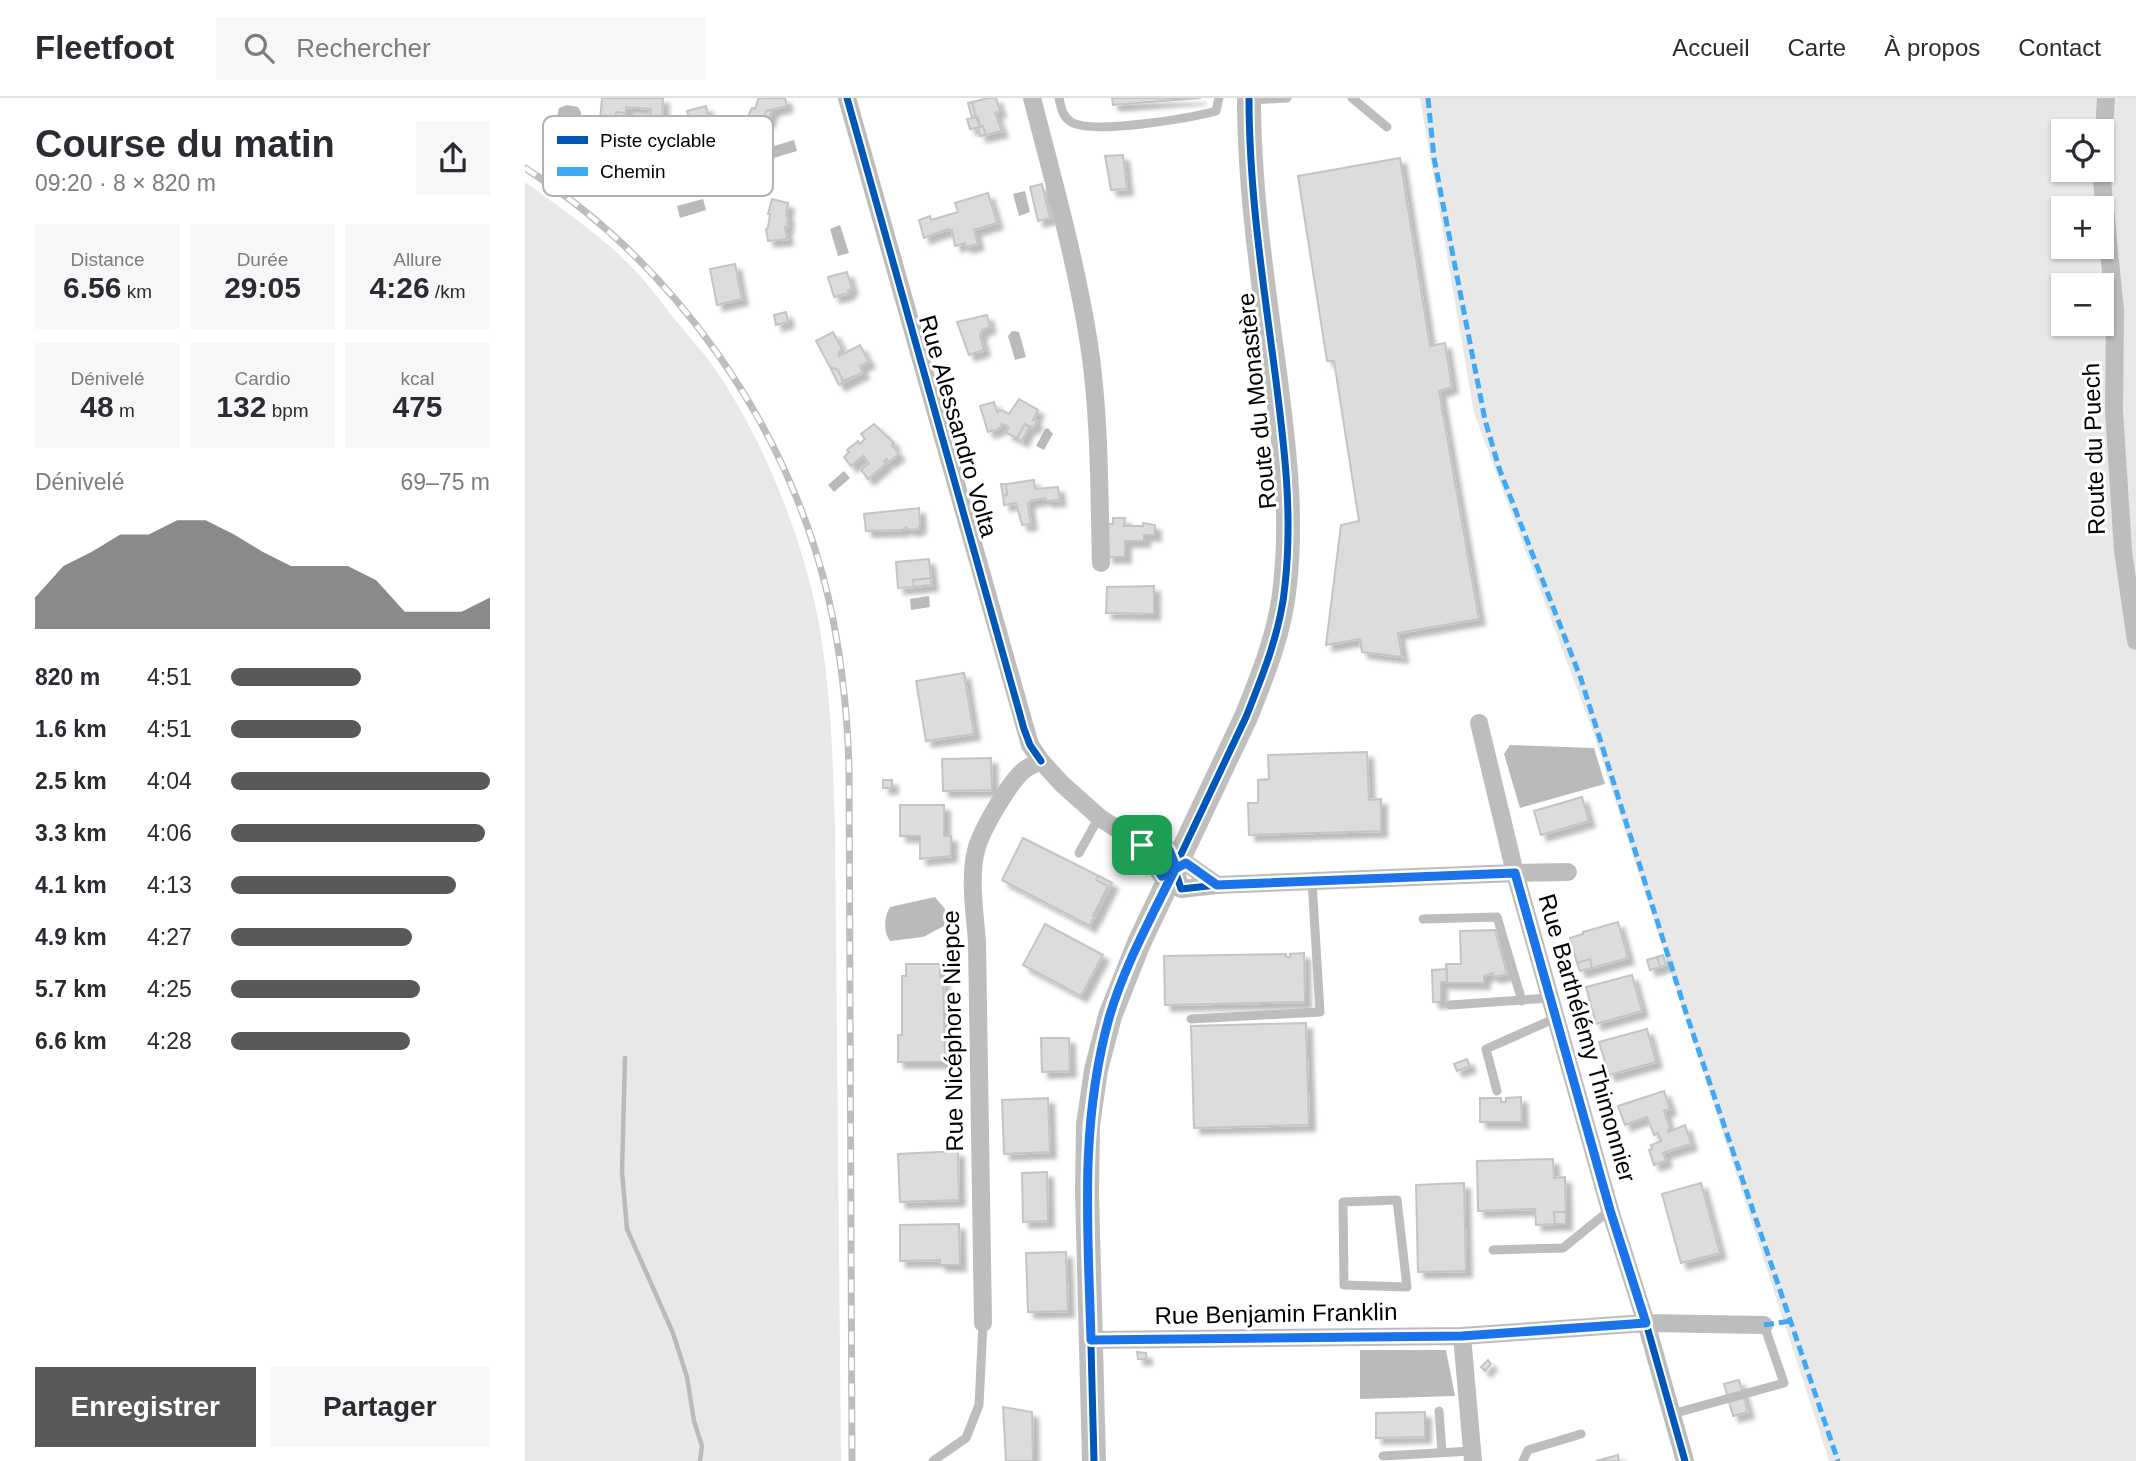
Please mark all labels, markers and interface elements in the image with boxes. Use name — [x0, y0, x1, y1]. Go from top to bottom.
search box — [216, 17, 706, 80]
text: Fleetfoot — [35, 29, 174, 66]
icon: search — [240, 29, 278, 67]
text: Rechercher — [296, 33, 431, 63]
text: Accueil — [1672, 34, 1750, 61]
text: Carte — [1788, 34, 1846, 61]
text: À propos — [1884, 34, 1980, 61]
text: Contact — [2018, 34, 2101, 61]
legend — [543, 116, 773, 196]
map controls — [2051, 119, 2114, 336]
button: locate — [2051, 119, 2114, 182]
button: share — [416, 121, 490, 195]
text: Course du matin — [35, 123, 335, 165]
text: Piste cyclable — [600, 130, 716, 151]
text: Chemin — [600, 161, 665, 182]
text: 09:20 · 8 × 820 m — [35, 170, 216, 196]
button: + — [2051, 196, 2114, 259]
text: Distance — [71, 249, 144, 270]
text: Durée — [237, 249, 288, 270]
text: Allure — [393, 249, 442, 270]
text: 6.56 — [63, 271, 121, 304]
text: 29:05 — [224, 271, 301, 304]
text: 4:26 — [370, 271, 430, 304]
button: − — [2051, 273, 2114, 336]
text: km — [121, 281, 152, 302]
text: /km — [430, 281, 465, 302]
street label: Route du Monastère — [1232, 292, 1281, 511]
street label: Rue Alessandro Volta — [914, 312, 1003, 541]
street label: Route du Puech — [2077, 363, 2110, 535]
text: Dénivelé — [71, 368, 144, 389]
text: Cardio — [235, 368, 290, 389]
text: kcal — [401, 368, 434, 389]
text: 48 — [80, 390, 114, 423]
text: 132 — [216, 390, 266, 423]
text: 475 — [392, 390, 443, 423]
text: m — [114, 400, 135, 421]
text: bpm — [266, 400, 309, 421]
text: Dénivelé — [35, 469, 125, 495]
text: 69–75 m — [400, 469, 490, 495]
text: 820 m — [35, 664, 100, 690]
text: 4:51 — [147, 664, 192, 690]
text: 1.6 km — [35, 716, 107, 742]
text: 4:51 — [147, 716, 192, 742]
text: 2.5 km — [35, 768, 107, 794]
text: 4:04 — [147, 768, 192, 794]
pin — [1112, 815, 1172, 875]
text: 3.3 km — [35, 820, 107, 846]
text: 4:06 — [147, 820, 192, 846]
icon: arrive — [1123, 826, 1161, 864]
text: 4.1 km — [35, 872, 107, 898]
text: 4:13 — [147, 872, 192, 898]
street label: Rue Barthélémy Thimonnier — [1533, 891, 1642, 1185]
street label: Rue Nicéphore Niepce — [937, 910, 968, 1152]
text: 4.9 km — [35, 924, 107, 950]
text: 4:27 — [147, 924, 192, 950]
text: 5.7 km — [35, 976, 107, 1002]
text: 4:25 — [147, 976, 192, 1002]
text: 6.6 km — [35, 1028, 107, 1054]
text: 4:28 — [147, 1028, 192, 1054]
street label: Rue Benjamin Franklin — [1154, 1298, 1398, 1329]
button: Enregistrer — [35, 1367, 256, 1447]
button: Partager — [270, 1367, 490, 1447]

